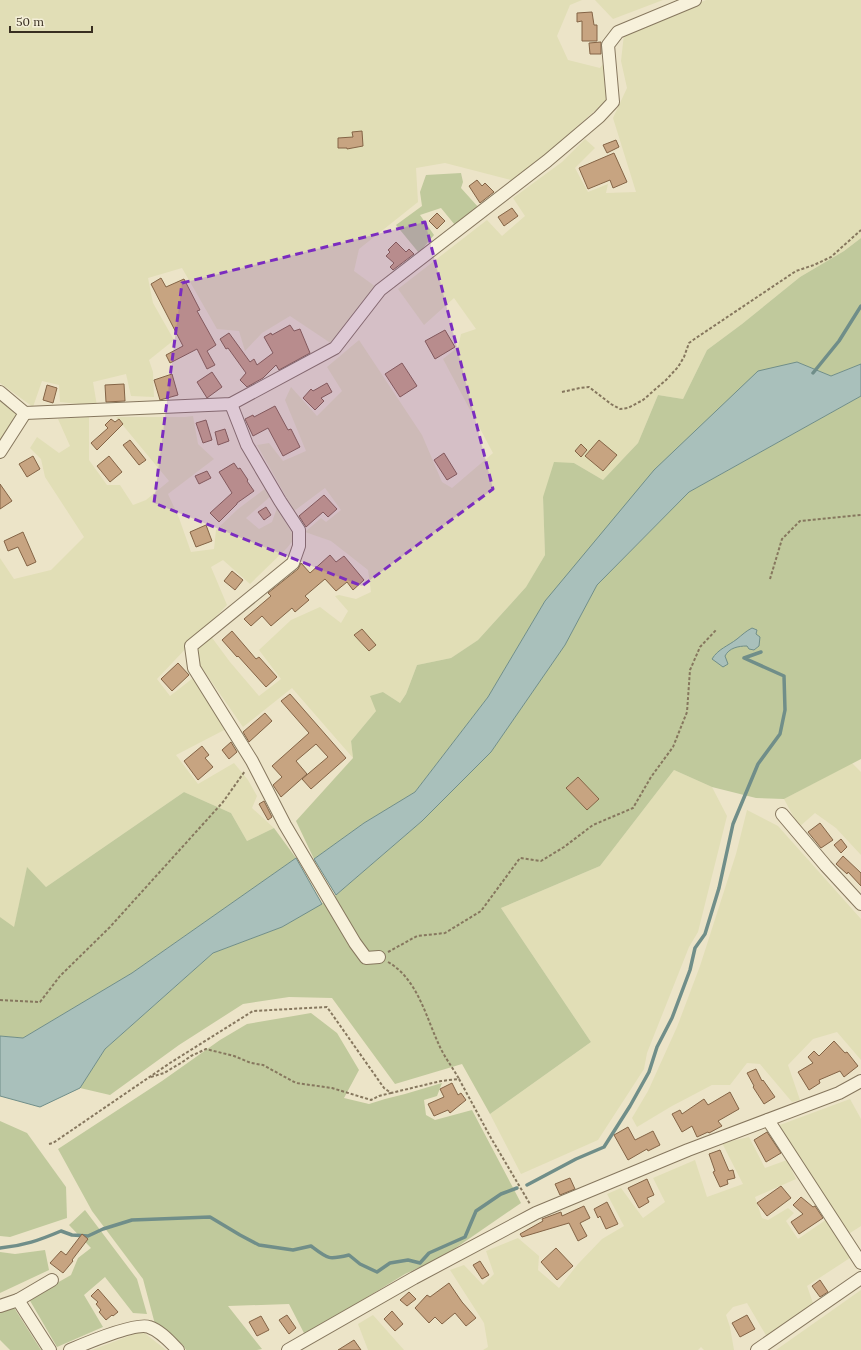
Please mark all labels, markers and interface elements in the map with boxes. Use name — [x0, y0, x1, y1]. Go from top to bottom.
scale bar — [10, 8, 92, 34]
text: 50 m — [16, 14, 44, 29]

